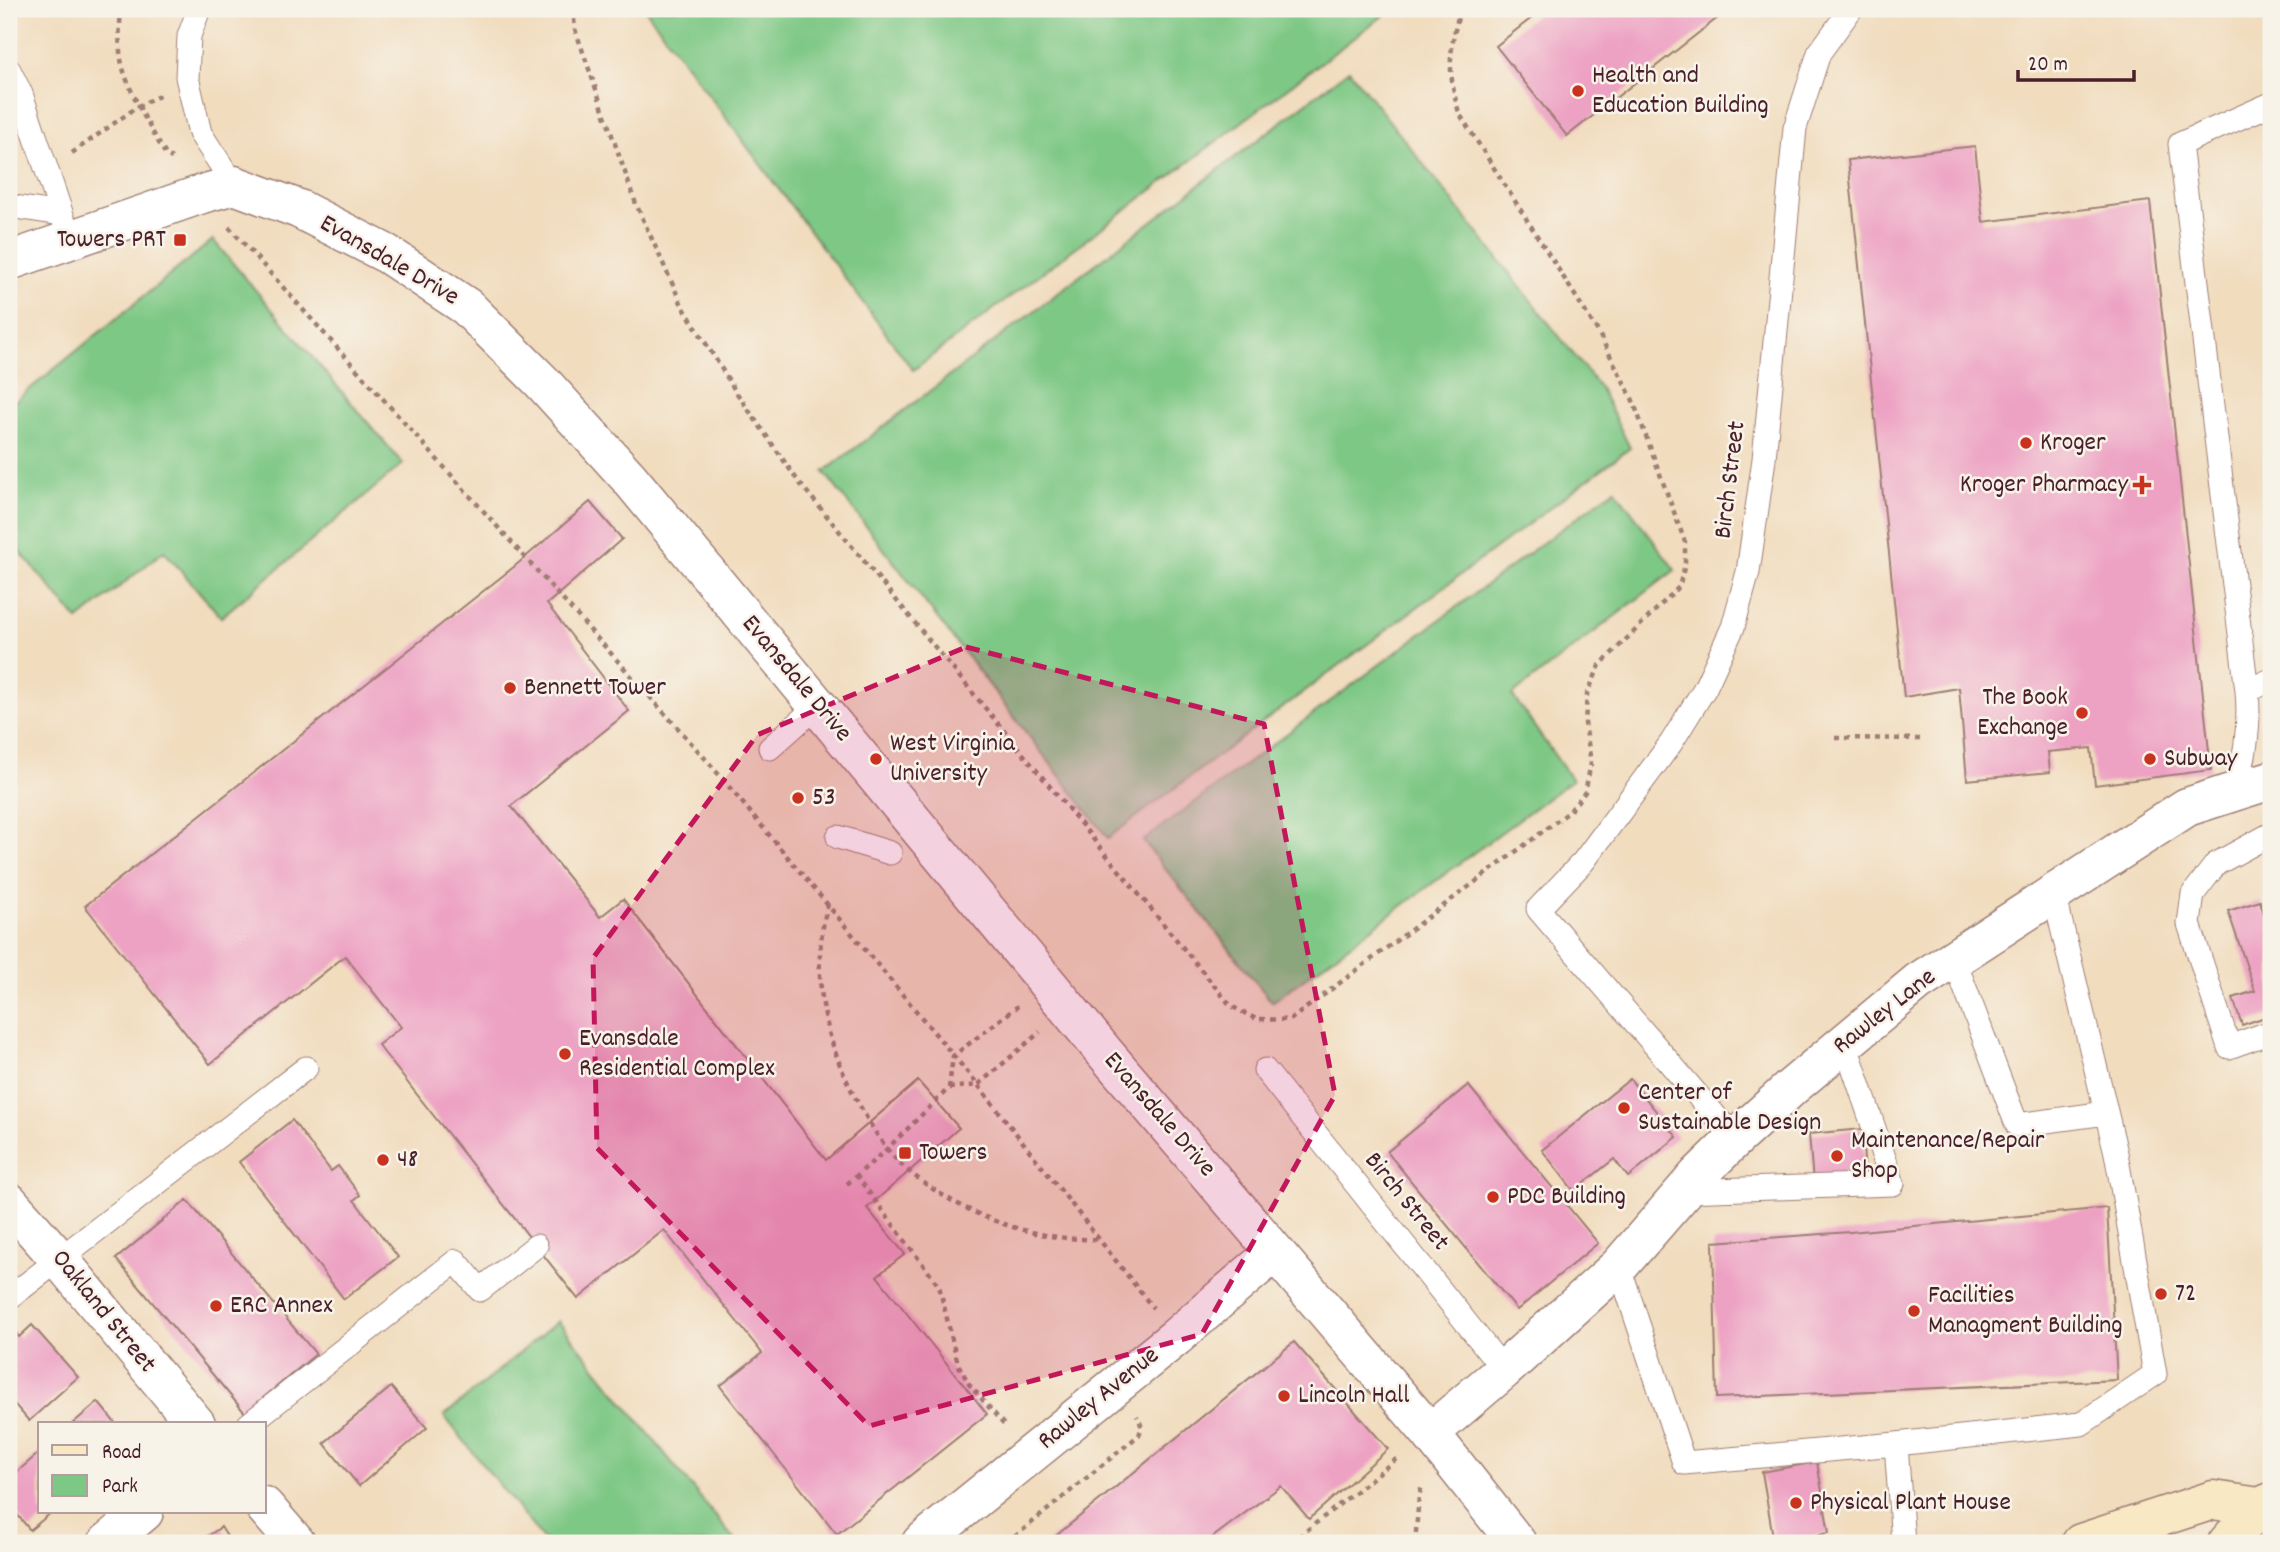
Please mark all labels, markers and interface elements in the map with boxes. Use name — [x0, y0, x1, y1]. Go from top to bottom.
scale bar — [2018, 38, 2133, 82]
text: 20 m — [2028, 51, 2068, 81]
place label: Health and Education Building — [1592, 58, 1769, 125]
marker: Health and Education Building — [1570, 83, 1586, 99]
street label: Evansdale Drive — [312, 206, 466, 316]
place label: Towers PRT — [57, 222, 167, 259]
marker: Towers PRT — [172, 232, 188, 248]
street label: Birch Street — [1705, 419, 1757, 541]
place label: Kroger — [2040, 425, 2106, 462]
marker: Kroger — [2018, 435, 2034, 451]
place label: Kroger Pharmacy — [1960, 467, 2128, 504]
marker: Kroger Pharmacy — [2134, 477, 2150, 493]
street label: Evansdale Drive — [732, 607, 860, 751]
place label: Bennett Tower — [524, 670, 666, 707]
marker: Bennett Tower — [502, 680, 518, 696]
place label: The Book Exchange — [1977, 680, 2068, 747]
marker: The Book Exchange — [2074, 705, 2090, 721]
place label: West Virginia University — [890, 726, 1016, 793]
place label: Subway — [2164, 741, 2238, 778]
marker: West Virginia University — [868, 751, 884, 767]
marker: Subway — [2142, 751, 2158, 767]
place label: 53 — [812, 780, 836, 817]
marker: 53 — [790, 790, 806, 806]
street label: Rawley Lane — [1826, 960, 1944, 1064]
place label: Evansdale Residential Complex — [579, 1021, 775, 1088]
street label: Evansdale Drive — [1094, 1044, 1224, 1186]
marker: Evansdale Residential Complex — [557, 1046, 573, 1062]
place label: Center of Sustainable Design — [1638, 1075, 1821, 1142]
marker: Center of Sustainable Design — [1616, 1100, 1632, 1116]
place label: Maintenance/Repair Shop — [1851, 1123, 2045, 1190]
place label: Towers — [919, 1135, 987, 1172]
place label: 48 — [397, 1142, 418, 1179]
street label: Birch Street — [1354, 1144, 1458, 1260]
marker: Towers — [897, 1145, 913, 1161]
marker: Maintenance/Repair Shop — [1829, 1148, 1845, 1164]
marker: 48 — [375, 1152, 391, 1168]
place label: PDC Building — [1507, 1179, 1626, 1216]
marker: PDC Building — [1485, 1189, 1501, 1205]
street label: Oakland Street — [42, 1242, 165, 1382]
place label: 72 — [2175, 1276, 2196, 1313]
place label: Facilities Managment Building — [1928, 1278, 2123, 1345]
marker: 72 — [2153, 1286, 2169, 1302]
place label: ERC Annex — [230, 1288, 333, 1325]
marker: ERC Annex — [208, 1298, 224, 1314]
marker: Facilities Managment Building — [1906, 1303, 1922, 1319]
street label: Rawley Avenue — [1030, 1338, 1168, 1460]
place label: Lincoln Hall — [1298, 1378, 1409, 1415]
marker: Lincoln Hall — [1276, 1388, 1292, 1404]
legend — [38, 1422, 266, 1514]
text: Road — [102, 1439, 141, 1469]
text: Park — [102, 1473, 138, 1503]
place label: Physical Plant House — [1810, 1485, 2011, 1522]
marker: Physical Plant House — [1788, 1495, 1804, 1511]

